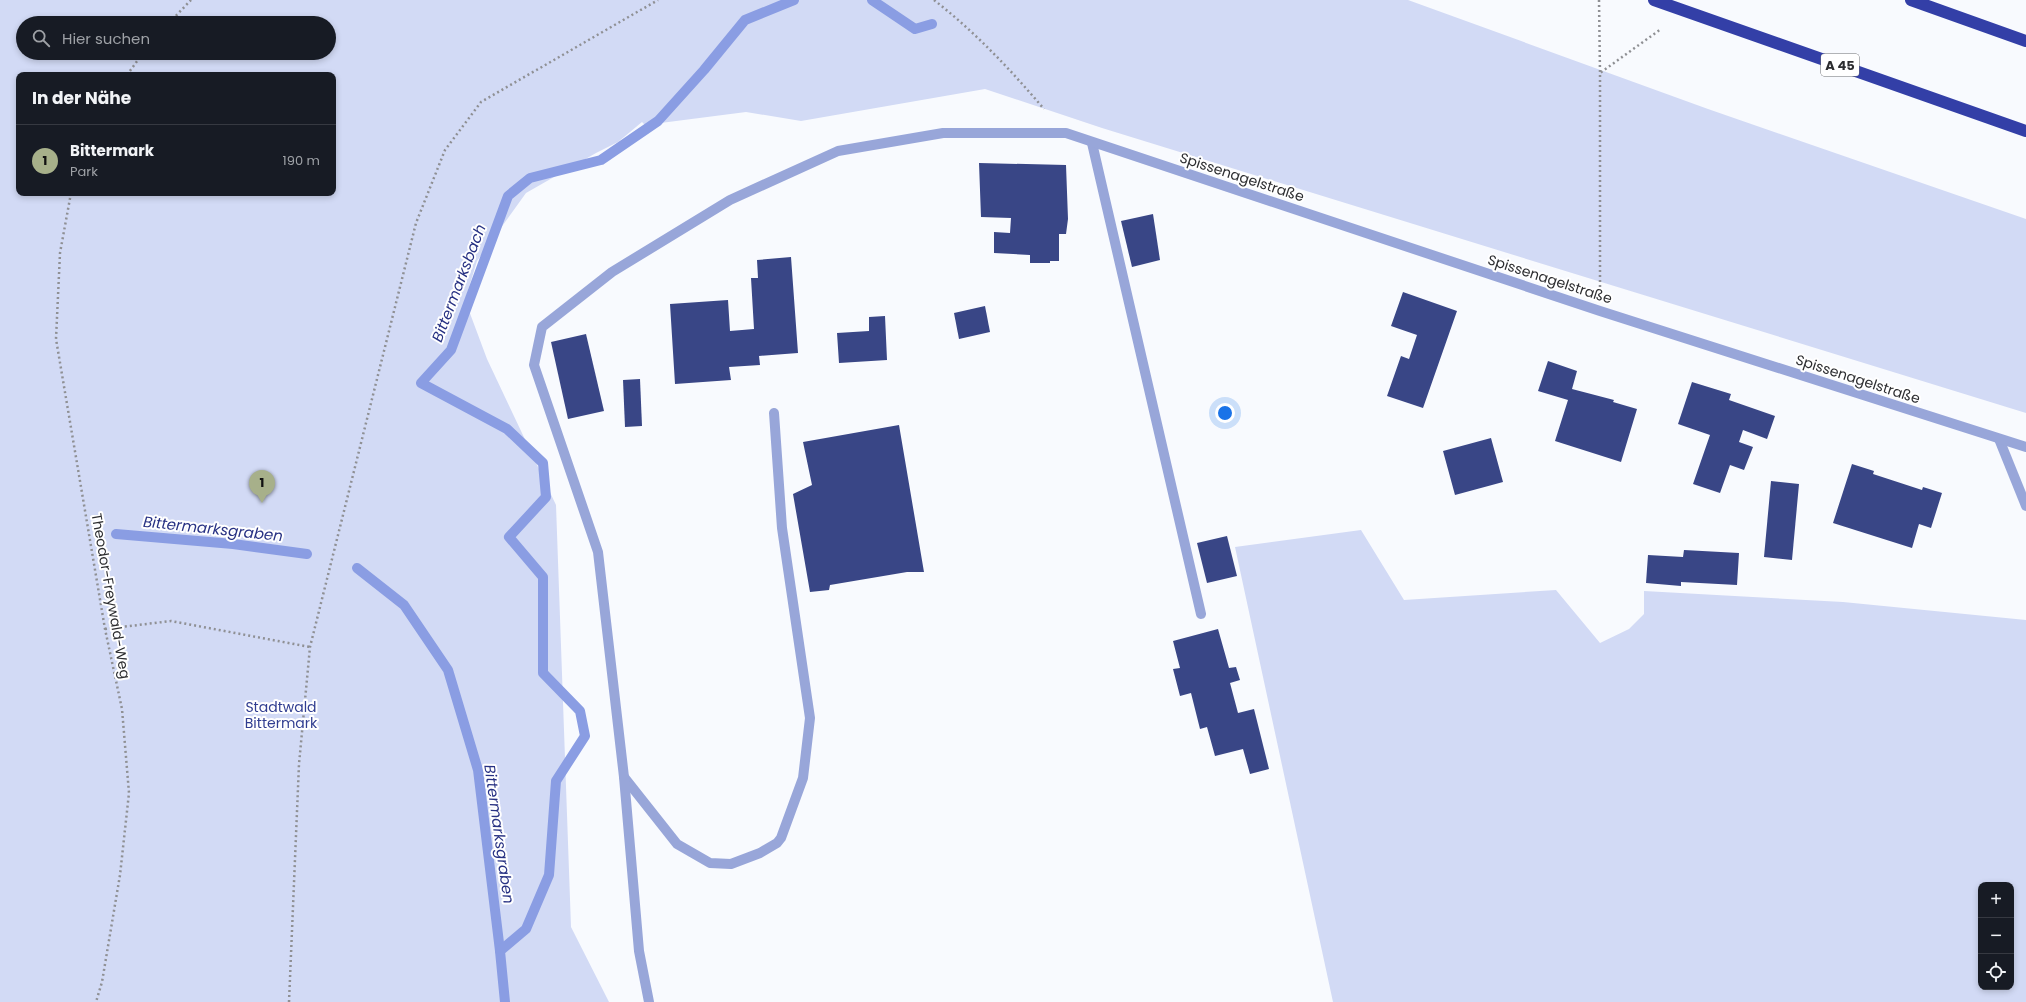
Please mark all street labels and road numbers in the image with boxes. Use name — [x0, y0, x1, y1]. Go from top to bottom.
road number: A 45 — [1821, 54, 1859, 76]
street label: Spissenagelstraße — [1177, 147, 1307, 207]
street label: Spissenagelstraße — [1485, 249, 1615, 309]
street label: Spissenagelstraße — [1793, 349, 1923, 409]
street label: Theodor-Freywald-Weg — [87, 512, 135, 680]

